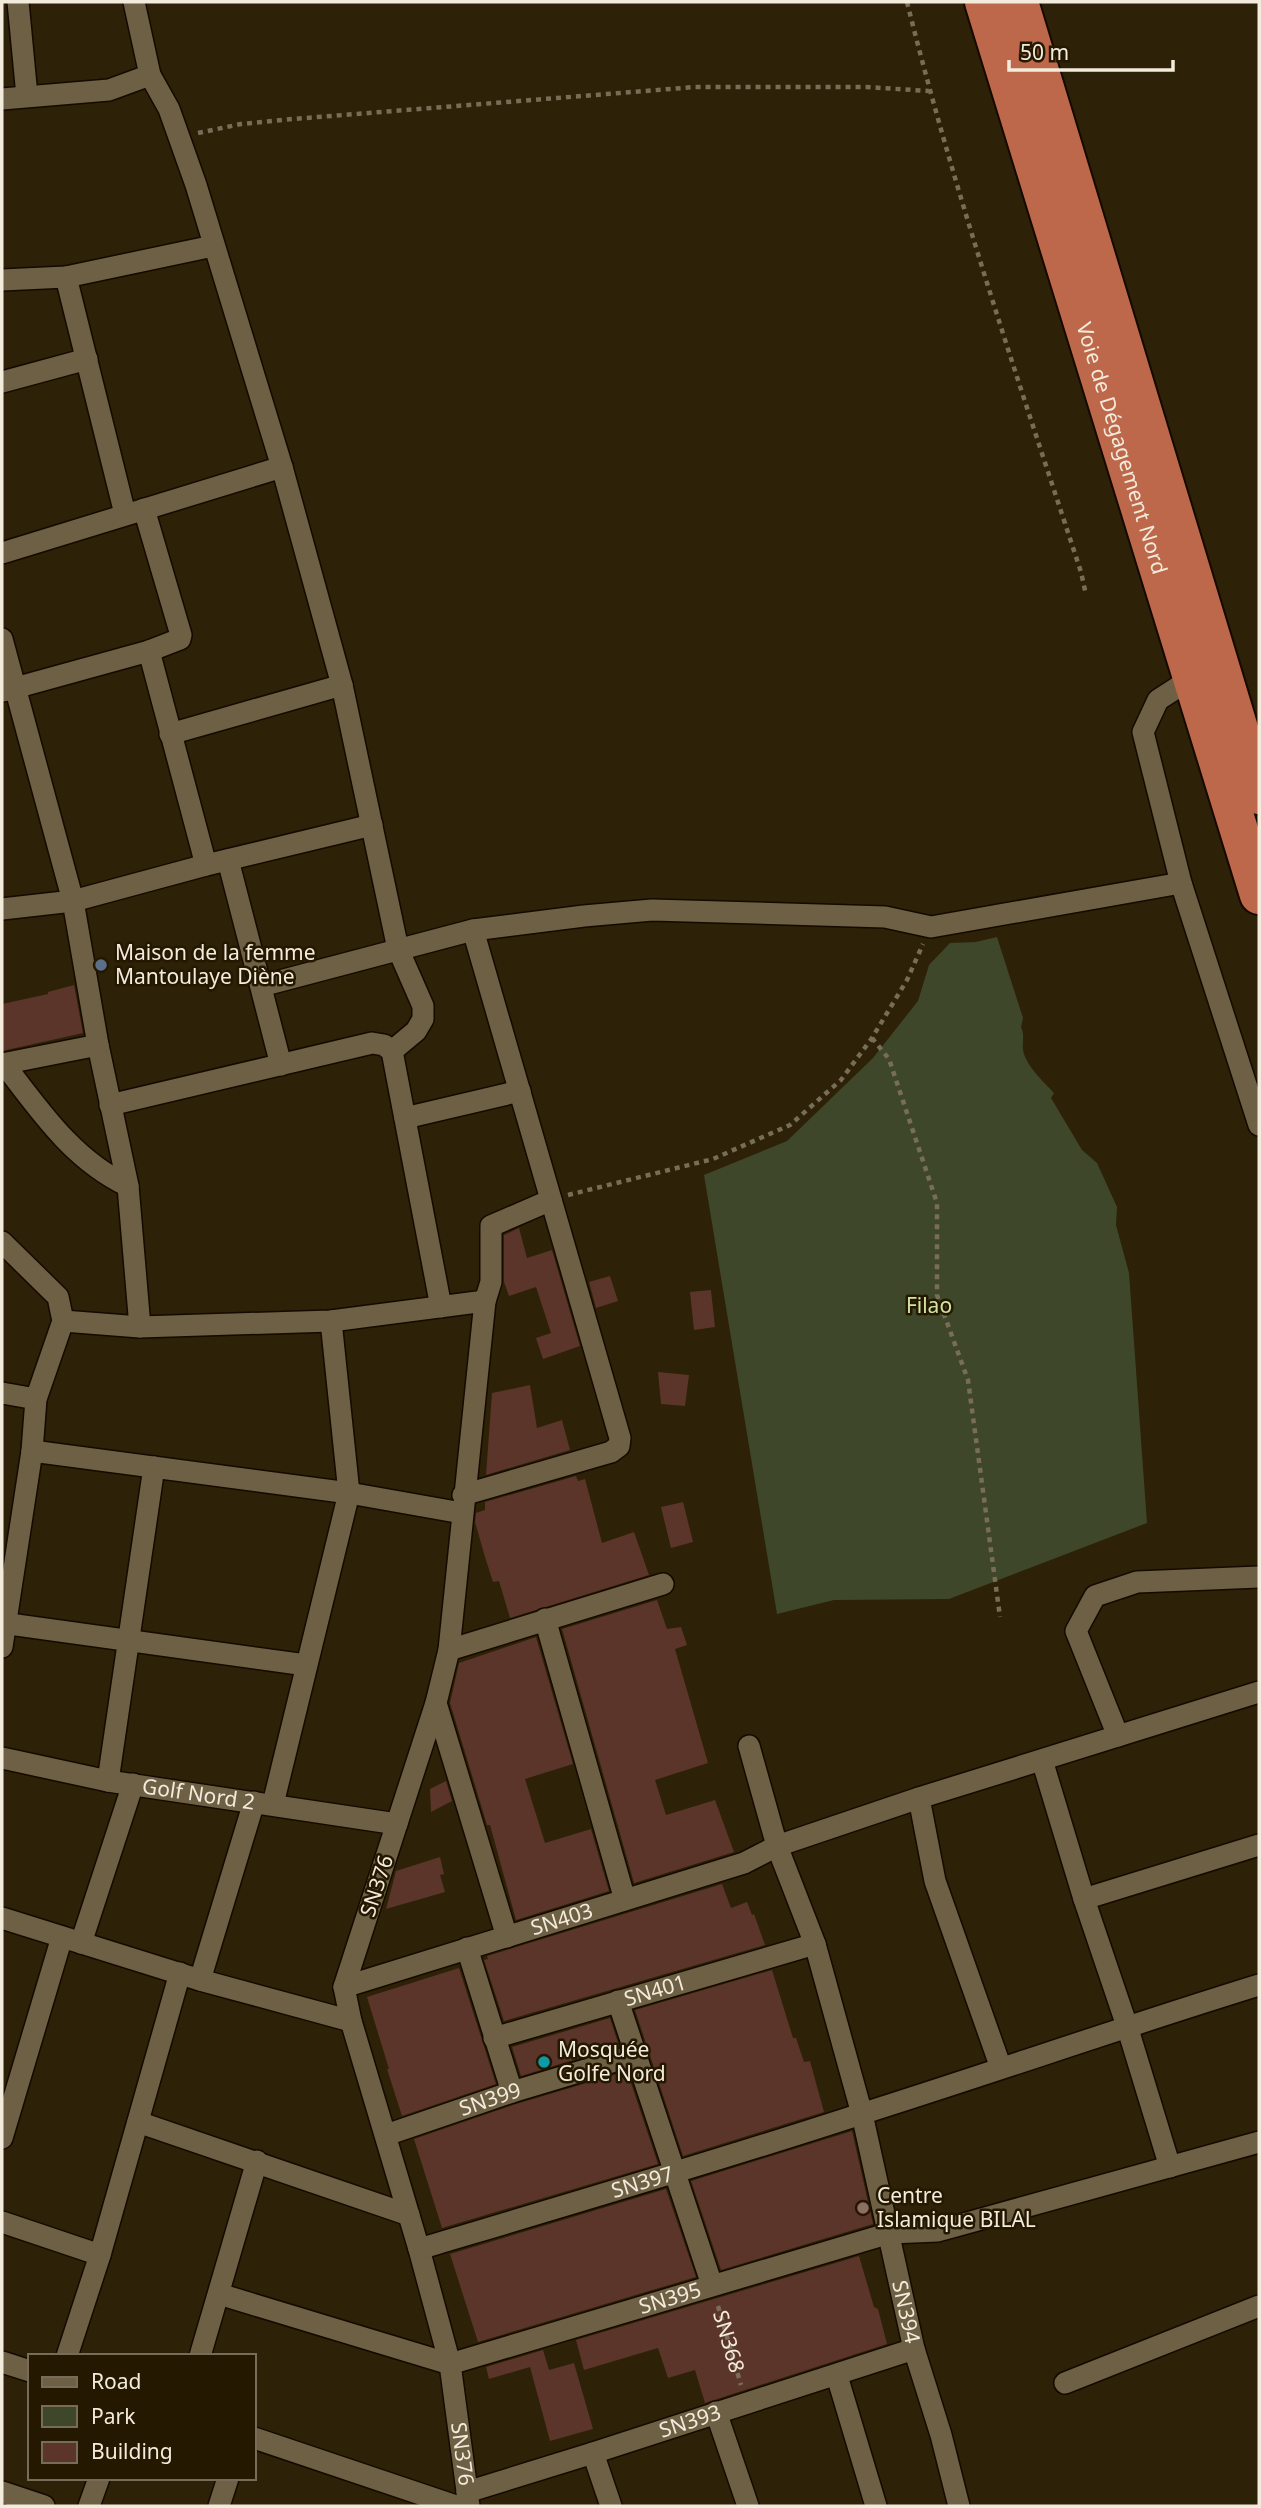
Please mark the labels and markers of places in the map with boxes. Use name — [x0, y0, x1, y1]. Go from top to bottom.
place label: Maison de la femme Mantoulaye Diène — [115, 938, 316, 990]
marker: Maison de la femme Mantoulaye Diène — [93, 957, 109, 973]
place label: Mosquée Golfe Nord — [558, 2035, 666, 2087]
marker: Mosquée Golfe Nord — [536, 2054, 552, 2070]
place label: Centre Islamique BILAL — [877, 2181, 1036, 2233]
marker: Centre Islamique BILAL — [855, 2200, 871, 2216]

